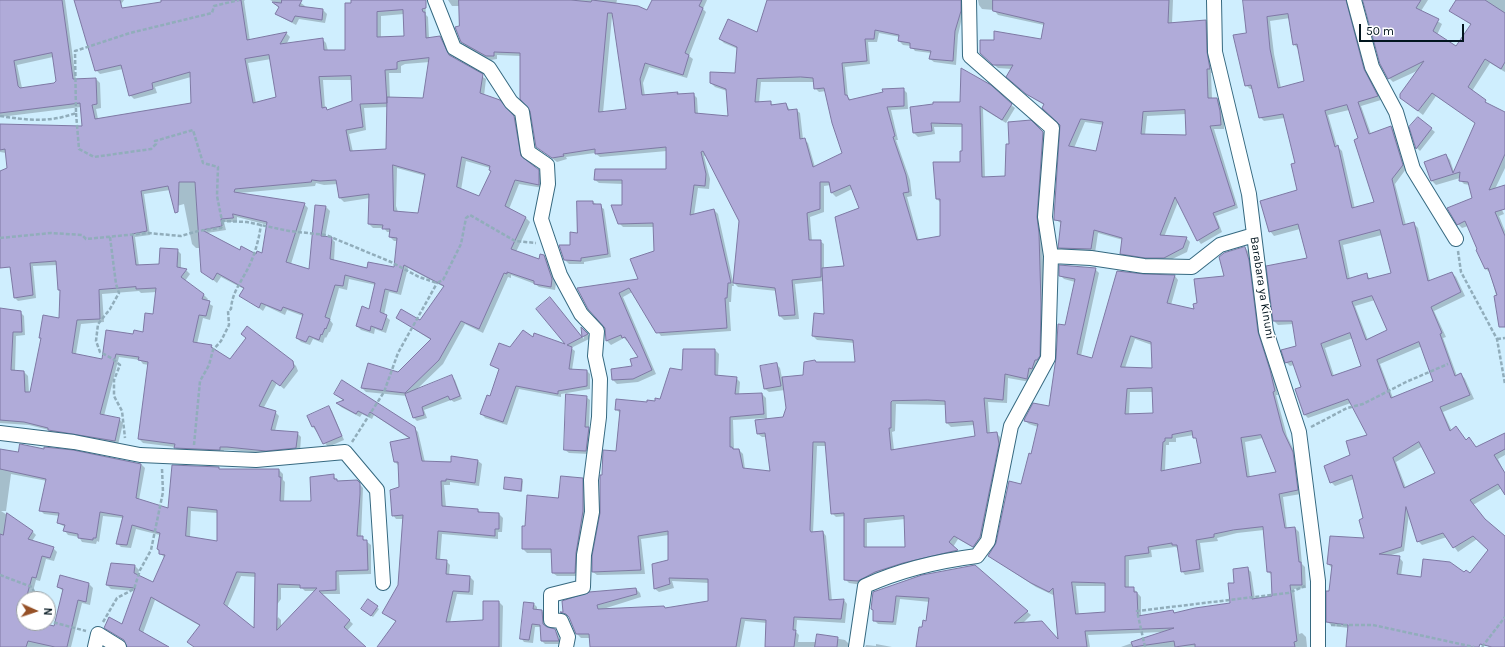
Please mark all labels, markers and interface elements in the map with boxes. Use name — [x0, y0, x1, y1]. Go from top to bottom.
scale bar — [1361, 16, 1466, 42]
text: 50 m — [1366, 24, 1394, 38]
street label: Barabara ya Kinuni — [1247, 236, 1277, 340]
north arrow — [16, 591, 56, 631]
text: N — [41, 607, 54, 616]

